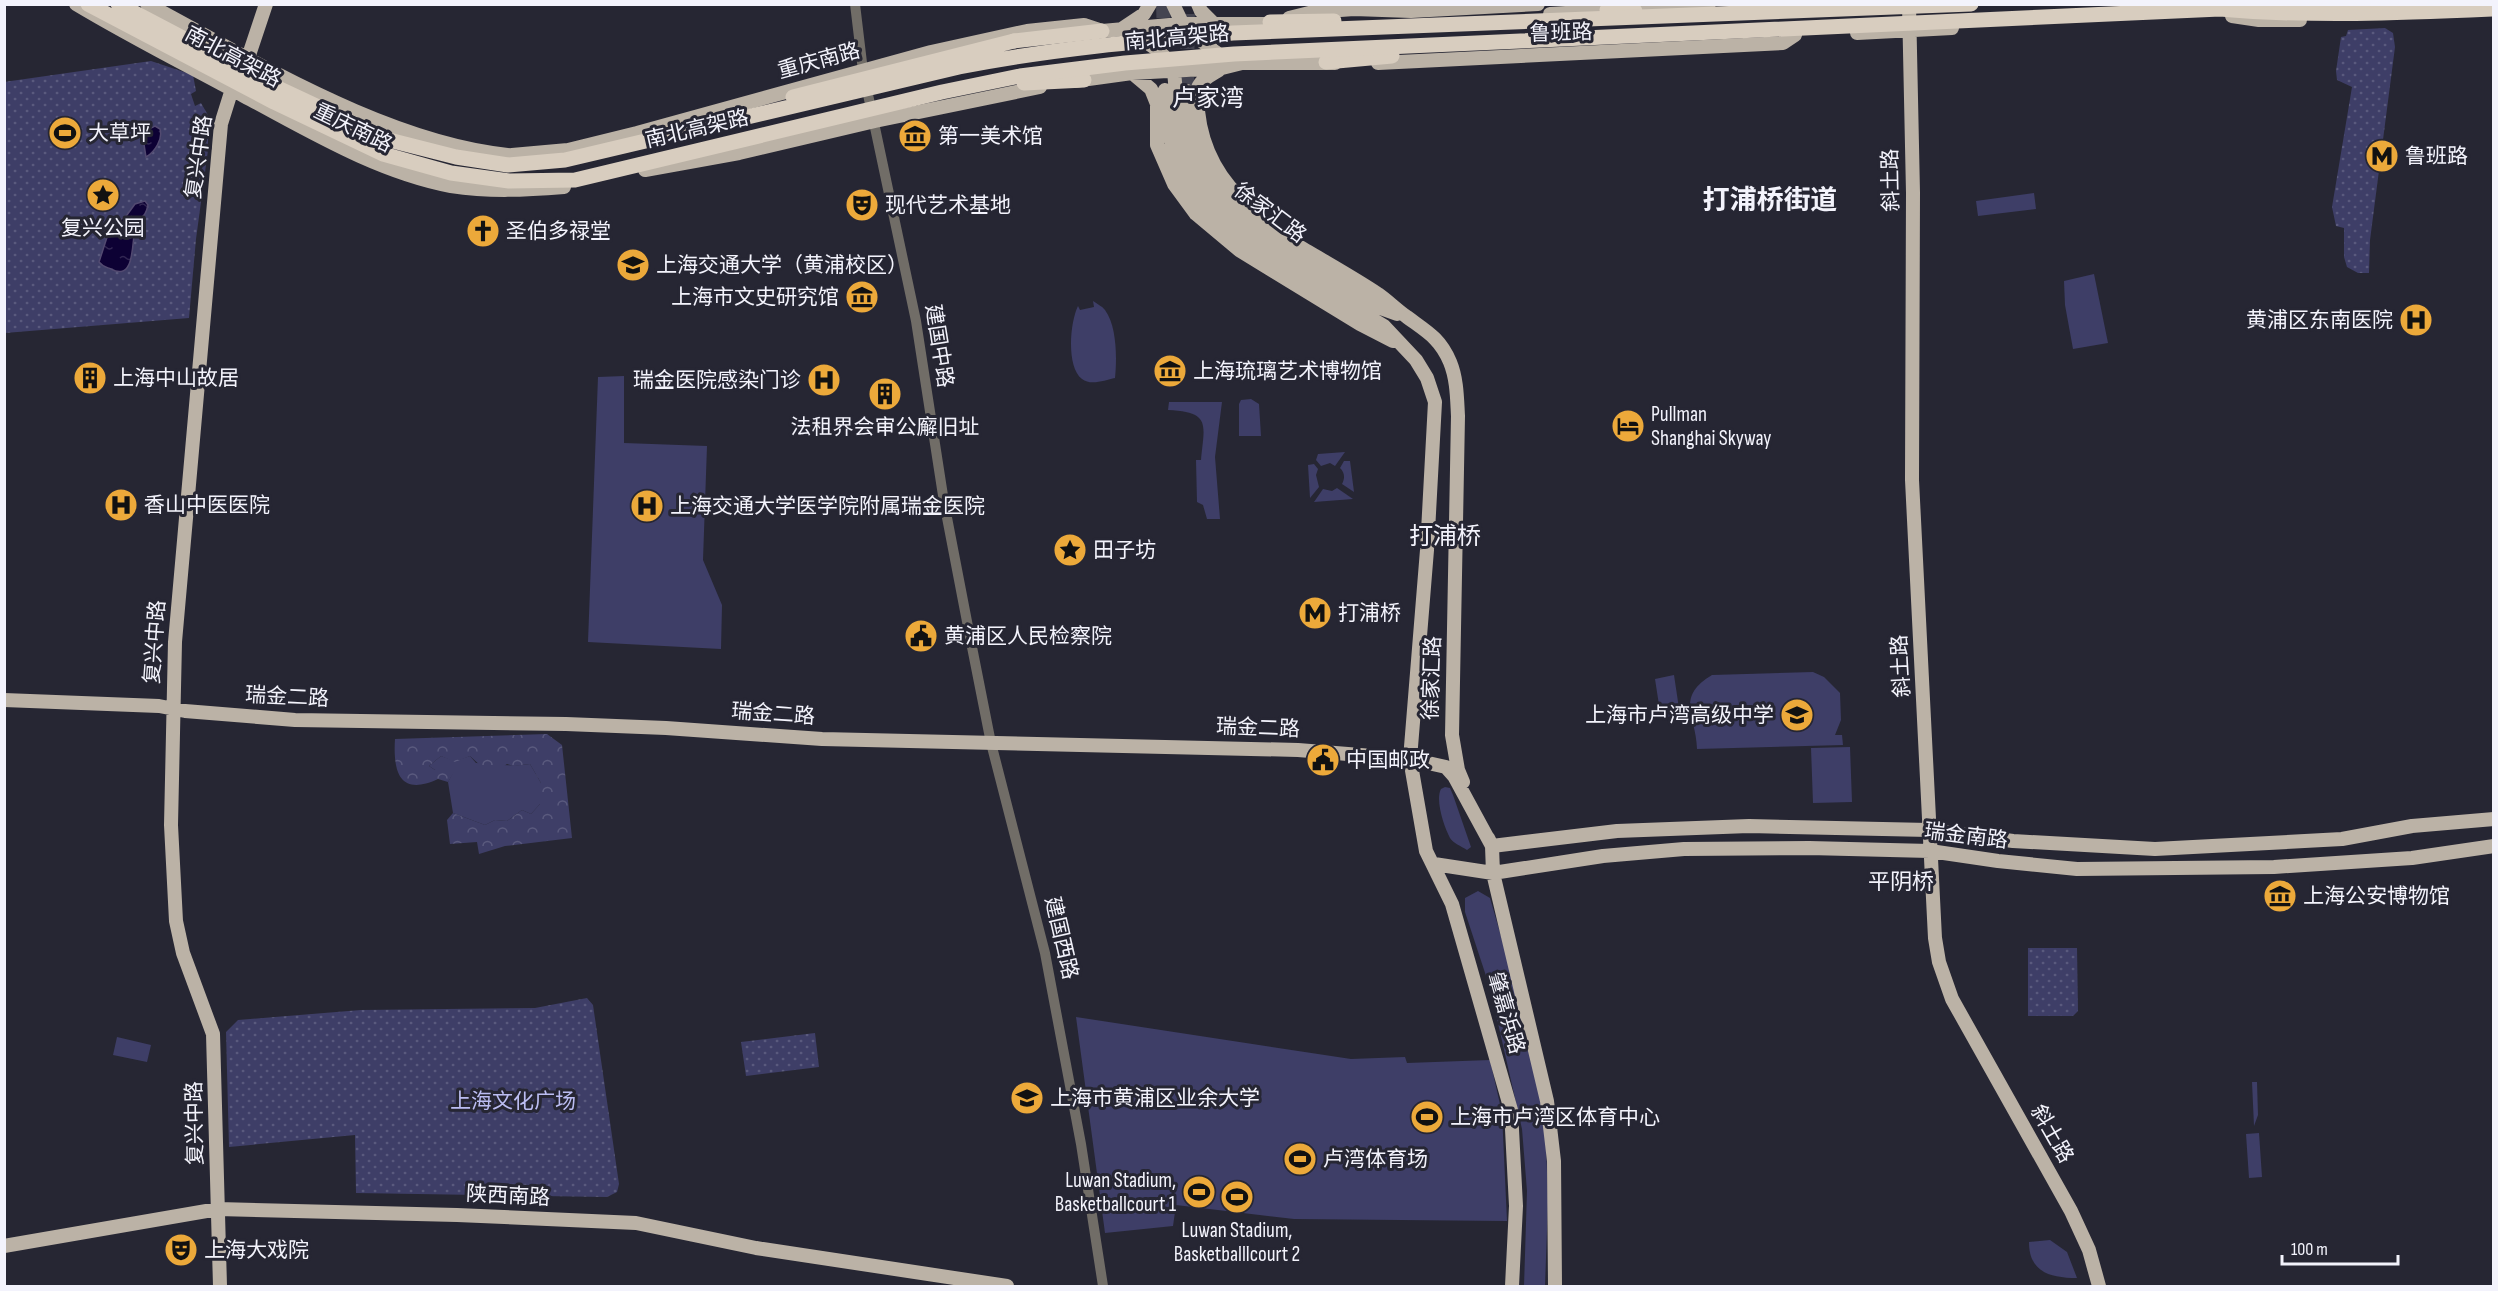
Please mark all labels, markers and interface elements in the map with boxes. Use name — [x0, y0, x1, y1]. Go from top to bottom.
street label: 鲁班路 — [1529, 19, 1593, 47]
street label: 南北高架路 — [181, 21, 285, 93]
street label: 南北高架路 — [1124, 21, 1230, 55]
street label: 重庆南路 — [775, 38, 863, 84]
district label: 卢家湾 — [1172, 84, 1244, 113]
street label: 重庆南路 — [310, 98, 396, 158]
street label: 南北高架路 — [643, 105, 751, 153]
street label: 复兴中路 — [181, 114, 217, 200]
sports icon: 大草坪 — [47, 115, 83, 151]
museum icon: 第一美术馆 — [897, 118, 933, 154]
place label: 大草坪 — [88, 121, 151, 146]
place label: 第一美术馆 — [938, 124, 1043, 149]
metro station icon: 鲁班路 — [2364, 138, 2400, 174]
place label: 鲁班路 — [2405, 144, 2468, 169]
street label: 斜土路 — [1878, 148, 1904, 212]
place icon: 复兴公园 — [85, 177, 121, 213]
street label: 徐家汇路 — [1229, 178, 1311, 248]
district label: 打浦桥街道 — [1703, 185, 1838, 217]
theatre icon: 现代艺术基地 — [844, 187, 880, 223]
place label: 现代艺术基地 — [885, 193, 1011, 218]
church icon: 圣伯多禄堂 — [465, 213, 501, 249]
place label: 复兴公园 — [61, 216, 145, 241]
place label: 圣伯多禄堂 — [506, 219, 611, 244]
school or university icon: 上海交通大学（黄浦校区） — [615, 247, 651, 283]
place label: 上海交通大学（黄浦校区） — [656, 253, 908, 278]
museum icon: 上海市文史研究馆 — [844, 279, 880, 315]
place label: 上海市文史研究馆 — [671, 285, 839, 310]
hospital icon: 黄浦区东南医院 — [2398, 302, 2434, 338]
street label: 建国中路 — [920, 303, 958, 389]
place label: 黄浦区东南医院 — [2246, 308, 2393, 333]
museum icon: 上海琉璃艺术博物馆 — [1152, 353, 1188, 389]
place label: 上海琉璃艺术博物馆 — [1193, 359, 1382, 384]
building icon: 上海中山故居 — [72, 360, 108, 396]
hospital icon: 瑞金医院感染门诊 — [806, 362, 842, 398]
place label: 上海中山故居 — [113, 366, 239, 391]
place label: 瑞金医院感染门诊 — [633, 368, 801, 393]
building icon: 法租界会审公廨旧址 — [867, 376, 903, 412]
place label: Pullman Shanghai Skyway — [1651, 402, 1771, 451]
hotel icon: Pullman Shanghai Skyway — [1610, 408, 1646, 444]
place label: 法租界会审公廨旧址 — [791, 415, 980, 440]
hospital icon: 香山中医医院 — [103, 487, 139, 523]
hospital icon: 上海交通大学医学院附属瑞金医院 — [629, 488, 665, 524]
place label: 香山中医医院 — [144, 493, 270, 518]
place label: 上海交通大学医学院附属瑞金医院 — [670, 494, 985, 519]
district label: 打浦桥 — [1409, 522, 1481, 551]
place icon: 田子坊 — [1052, 532, 1088, 568]
place label: 田子坊 — [1093, 538, 1156, 563]
metro station icon: 打浦桥 — [1297, 595, 1333, 631]
street label: 复兴中路 — [140, 599, 170, 685]
place label: 打浦桥 — [1338, 601, 1401, 626]
public building icon: 黄浦区人民检察院 — [903, 618, 939, 654]
place label: 黄浦区人民检察院 — [944, 624, 1112, 649]
street label: 斜土路 — [1887, 634, 1915, 698]
street label: 徐家汇路 — [1418, 636, 1446, 720]
street label: 瑞金二路 — [244, 682, 330, 712]
school or university icon: 上海市卢湾高级中学 — [1779, 697, 1815, 733]
street label: 瑞金二路 — [730, 699, 816, 729]
place label: 上海市卢湾高级中学 — [1585, 703, 1774, 728]
street label: 瑞金二路 — [1216, 714, 1300, 742]
public building icon: 中国邮政 — [1305, 742, 1341, 778]
place label: 中国邮政 — [1346, 748, 1430, 773]
street label: 瑞金南路 — [1923, 818, 2009, 854]
district label: 平阴桥 — [1868, 869, 1934, 896]
museum icon: 上海公安博物馆 — [2262, 878, 2298, 914]
place label: 上海公安博物馆 — [2303, 884, 2450, 909]
street label: 建国西路 — [1039, 894, 1083, 982]
street label: 肇嘉浜路 — [1482, 969, 1530, 1057]
school or university icon: 上海市黄浦区业余大学 — [1009, 1080, 1045, 1116]
street label: 复兴中路 — [182, 1081, 208, 1165]
place label: 上海市黄浦区业余大学 — [1050, 1086, 1260, 1111]
park label: 上海文化广场 — [450, 1089, 576, 1114]
sports icon: 上海市卢湾区体育中心 — [1409, 1099, 1445, 1135]
street label: 斜土路 — [2025, 1100, 2079, 1168]
place label: 上海市卢湾区体育中心 — [1450, 1105, 1660, 1130]
sports icon: 卢湾体育场 — [1282, 1141, 1318, 1177]
place label: 卢湾体育场 — [1323, 1147, 1428, 1172]
place label: Luwan Stadium, Basketballcourt 1 — [1055, 1168, 1177, 1217]
sports icon: Luwan Stadium, Basketballcourt 1 — [1181, 1174, 1217, 1210]
sports icon: Luwan Stadium, Basketballlcourt 2 — [1219, 1179, 1255, 1215]
street label: 陕西南路 — [465, 1181, 551, 1211]
place label: Luwan Stadium, Basketballlcourt 2 — [1174, 1218, 1300, 1267]
scale bar — [2282, 1228, 2398, 1266]
theatre icon: 上海大戏院 — [163, 1232, 199, 1268]
place label: 上海大戏院 — [204, 1238, 309, 1263]
text: 100 m — [2291, 1239, 2328, 1260]

